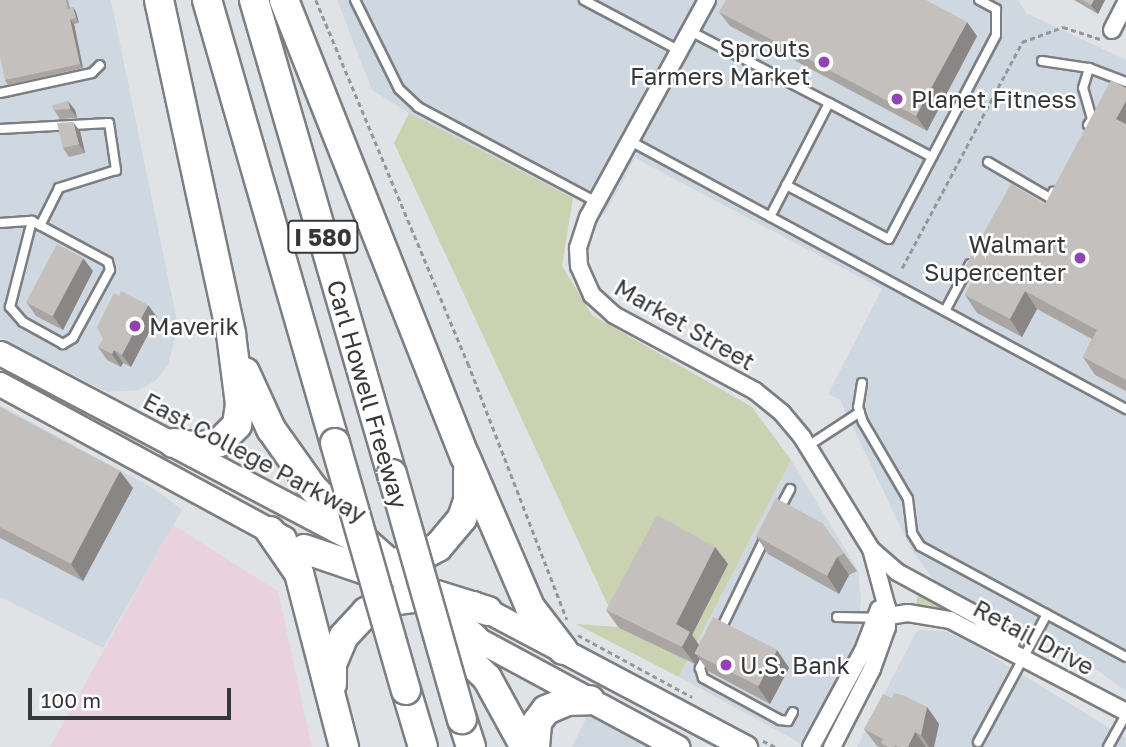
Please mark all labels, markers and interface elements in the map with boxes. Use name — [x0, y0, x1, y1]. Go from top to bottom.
place label: Sprouts Farmers Market — [630, 34, 810, 90]
marker: Sprouts Farmers Market — [816, 54, 832, 70]
place label: Planet Fitness — [911, 85, 1077, 113]
marker: Planet Fitness — [889, 91, 905, 107]
road number: I 580 — [286, 218, 360, 256]
place label: Walmart Supercenter — [924, 230, 1066, 286]
marker: Walmart Supercenter — [1072, 250, 1088, 266]
street label: Market Street — [610, 272, 760, 376]
street label: Carl Howell Freeway — [322, 276, 414, 512]
place label: Maverik — [149, 312, 239, 340]
marker: Maverik — [127, 318, 143, 334]
street label: East College Parkway — [139, 386, 371, 528]
street label: Retail Drive — [969, 593, 1099, 681]
place label: U.S. Bank — [740, 651, 850, 679]
marker: U.S. Bank — [718, 657, 734, 673]
scale bar — [32, 674, 234, 718]
text: 100 m — [41, 687, 101, 713]

